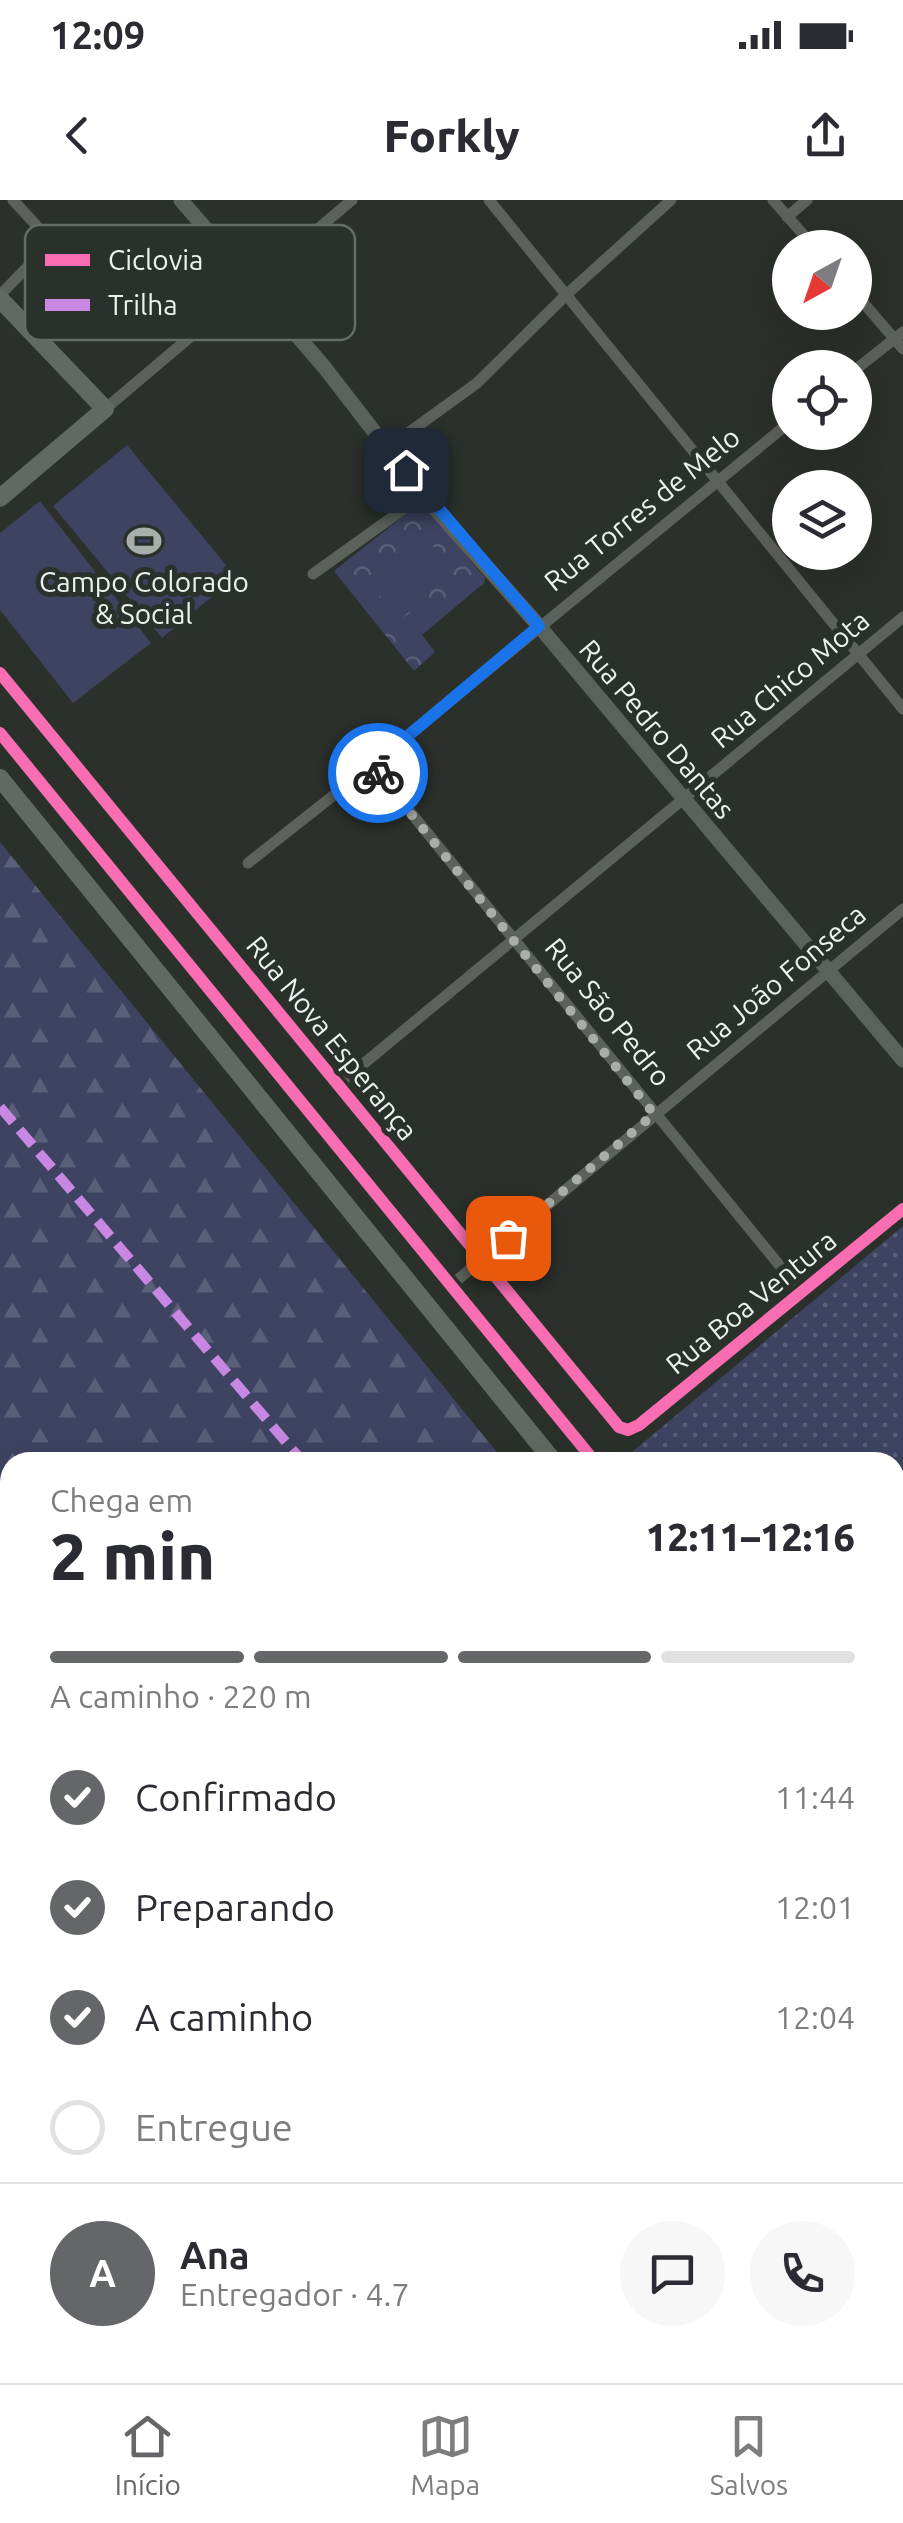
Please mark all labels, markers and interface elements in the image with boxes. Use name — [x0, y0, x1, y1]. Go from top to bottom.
text: 12:09 — [50, 14, 145, 56]
icon: back — [50, 108, 105, 163]
icon: share — [798, 108, 853, 163]
text: Forkly — [383, 110, 520, 161]
legend — [25, 225, 355, 340]
north arrow — [772, 230, 872, 330]
map controls — [772, 230, 872, 570]
text: Ciclovia — [108, 244, 204, 275]
text: Trilha — [108, 289, 178, 320]
button: locate — [772, 350, 872, 450]
street label: Rua Torres de Melo — [538, 420, 745, 597]
pin — [364, 428, 449, 513]
icon: home — [379, 443, 434, 498]
button: layers — [772, 470, 872, 570]
sports icon: Campo Colorado & Social — [125, 522, 163, 560]
place label: Campo Colorado & Social — [39, 566, 249, 629]
street label: Rua Chico Mota — [705, 604, 875, 753]
street label: Rua Pedro Dantas — [574, 633, 741, 824]
courier — [328, 723, 428, 823]
icon: bike — [351, 746, 406, 801]
street label: Rua João Fonseca — [680, 898, 871, 1065]
street label: Rua Nova Esperança — [241, 930, 424, 1146]
street label: Rua São Pedro — [539, 932, 677, 1092]
pin — [466, 1196, 551, 1281]
icon: bag — [481, 1211, 536, 1266]
street label: Rua Boa Ventura — [660, 1224, 842, 1380]
text: Chega em — [50, 1482, 193, 1518]
text: 12:11–12:16 — [646, 1516, 855, 1558]
text: 2 min — [50, 1519, 215, 1592]
text: A caminho · 220 m — [50, 1678, 312, 1714]
icon: check — [50, 1770, 105, 1825]
text: Confirmado — [135, 1776, 337, 1818]
text: 11:44 — [775, 1779, 855, 1815]
icon: check — [50, 1880, 105, 1935]
text: Preparando — [135, 1886, 335, 1928]
text: 12:01 — [775, 1889, 855, 1925]
icon: check — [50, 1990, 105, 2045]
text: A caminho — [135, 1996, 313, 2038]
text: 12:04 — [775, 1999, 855, 2035]
text: Entregue — [135, 2106, 293, 2148]
button: chat — [620, 2221, 725, 2326]
button: phone — [750, 2221, 855, 2326]
text: Ana — [180, 2234, 250, 2276]
text: A — [89, 2252, 116, 2294]
text: Entregador · 4.7 — [180, 2276, 409, 2312]
tab: Início — [115, 2409, 181, 2500]
tab: Mapa — [411, 2409, 480, 2500]
tab: Salvos — [710, 2409, 788, 2500]

